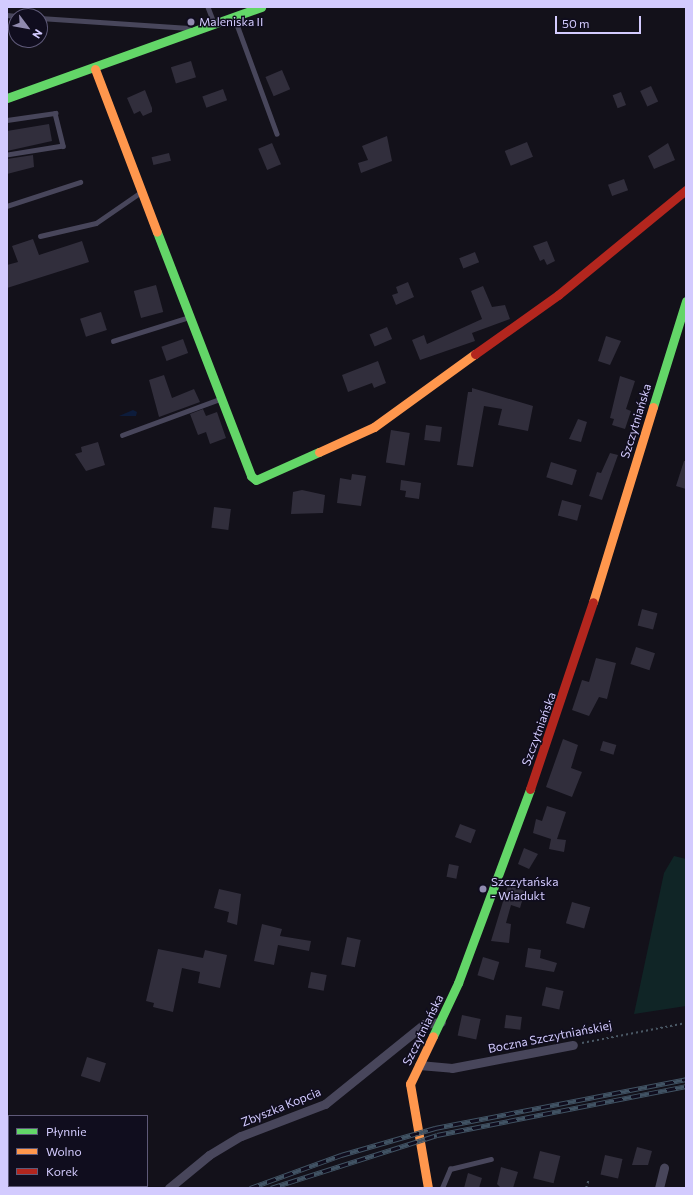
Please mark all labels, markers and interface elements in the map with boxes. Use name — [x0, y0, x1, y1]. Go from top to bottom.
north arrow — [8, 8, 48, 48]
scale bar — [557, 8, 643, 34]
place label: Maleniska II — [199, 15, 263, 29]
text: 50 m — [562, 16, 590, 30]
marker: Maleniska II — [186, 17, 196, 27]
text: N — [30, 27, 45, 41]
street label: Szczytniańska — [618, 382, 654, 460]
street label: Szczytniańska — [519, 690, 559, 768]
place label: Szczytańska - Wiadukt — [491, 875, 558, 903]
marker: Szczytańska - Wiadukt — [478, 884, 488, 894]
street label: Szczytniańska — [400, 992, 446, 1068]
street label: Boczna Szczytniańskiej — [487, 1018, 613, 1056]
street label: Zbyszka Kopcia — [239, 1084, 323, 1130]
legend — [8, 1115, 148, 1187]
text: Płynnie — [46, 1124, 87, 1138]
text: Wolno — [46, 1144, 82, 1158]
text: Korek — [46, 1164, 78, 1178]

